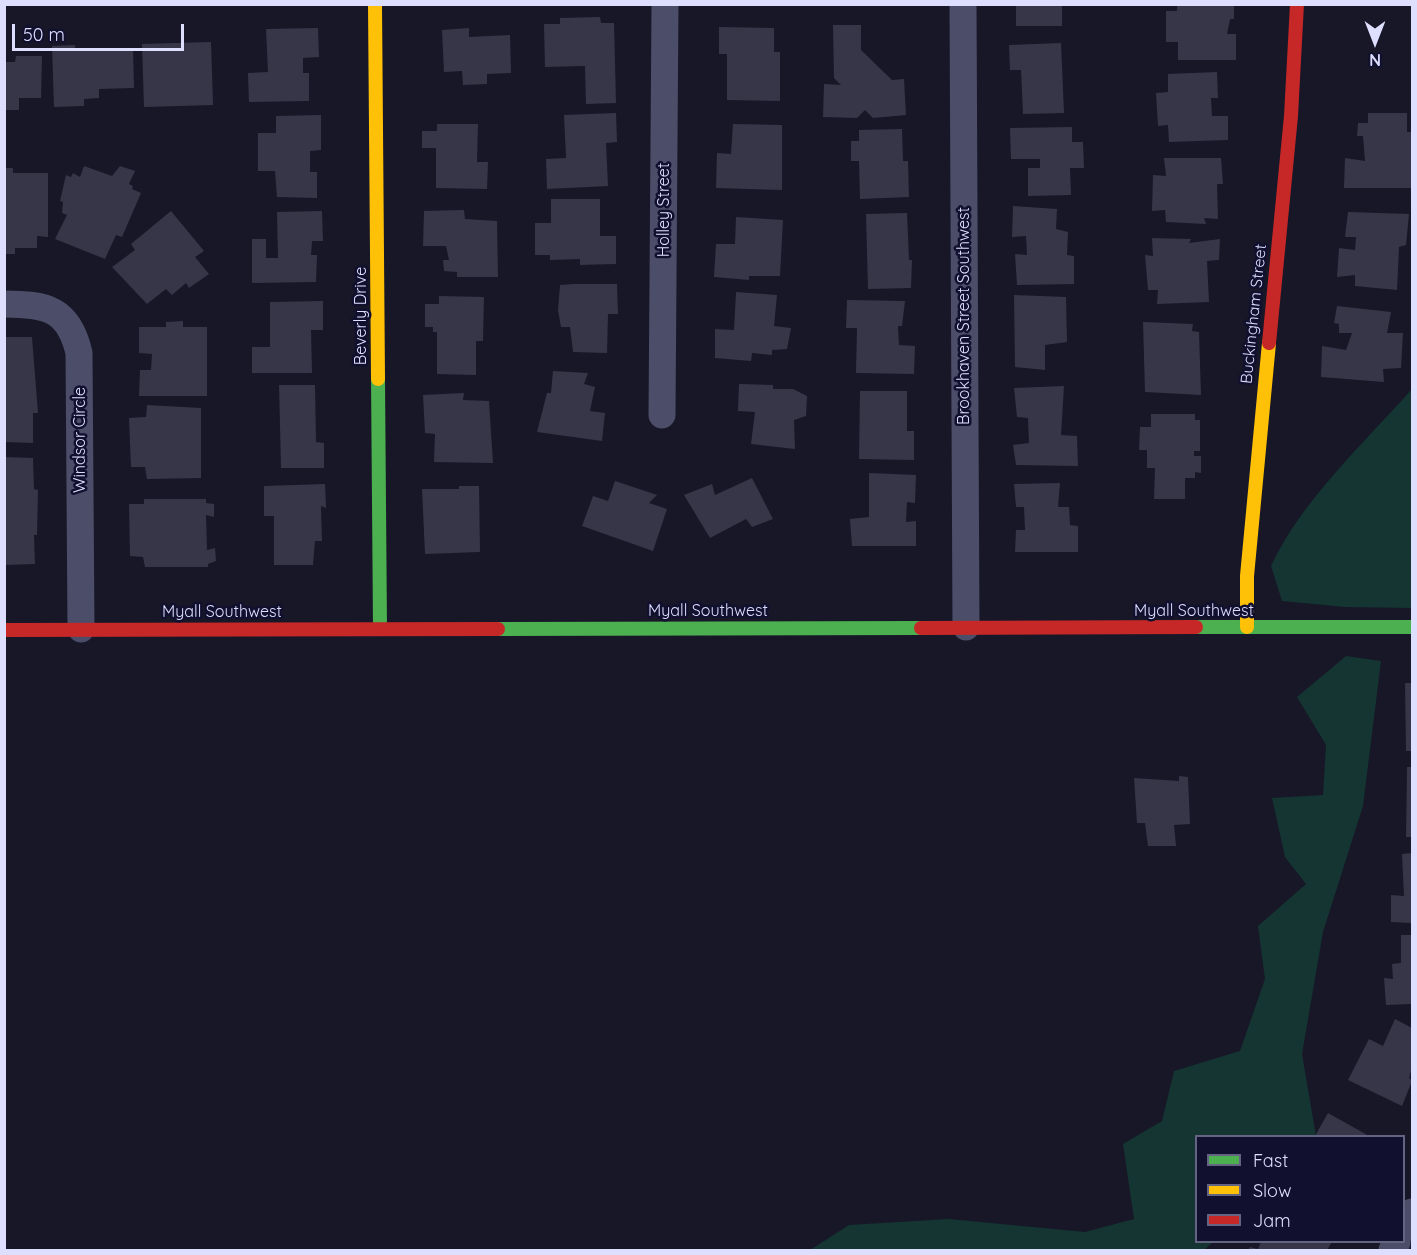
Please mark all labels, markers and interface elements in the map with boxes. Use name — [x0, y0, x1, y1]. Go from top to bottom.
scale bar — [15, 12, 188, 50]
north arrow — [1345, 12, 1405, 72]
text: 50 m — [23, 23, 65, 46]
text: N — [1369, 50, 1381, 70]
street label: Holley Street — [654, 163, 674, 257]
street label: Brookhaven Street Southwest — [954, 207, 974, 425]
street label: Buckingham Street — [1237, 243, 1271, 385]
street label: Beverly Drive — [351, 267, 371, 365]
street label: Windsor Circle — [70, 387, 90, 493]
street label: Myall Southwest — [648, 601, 768, 621]
street label: Myall Southwest — [1134, 601, 1254, 621]
street label: Myall Southwest — [162, 602, 282, 622]
legend — [1195, 1135, 1405, 1243]
text: Fast — [1253, 1149, 1288, 1172]
text: Slow — [1253, 1179, 1291, 1202]
text: Jam — [1253, 1209, 1291, 1232]

